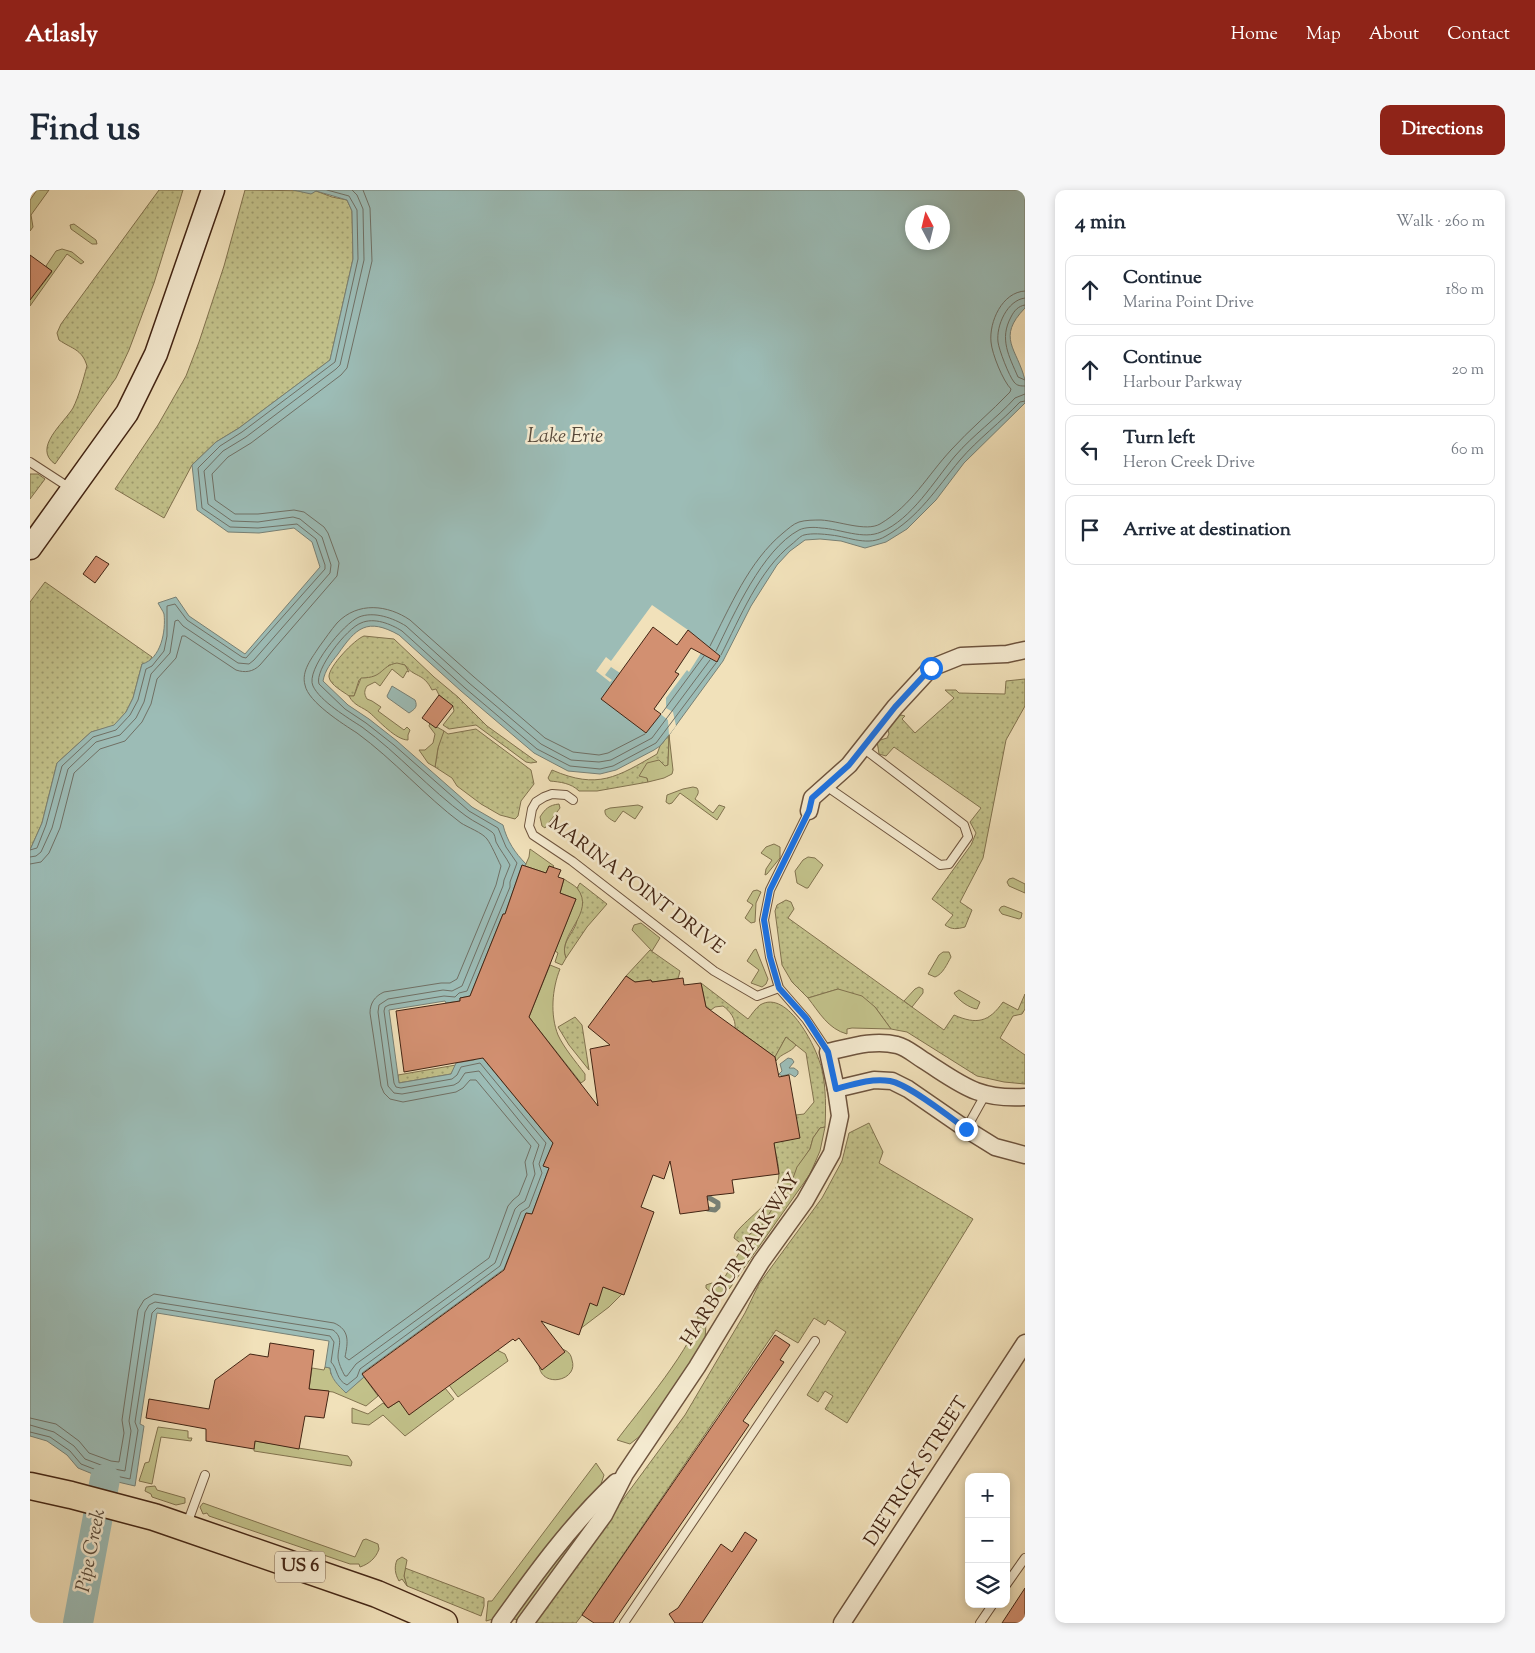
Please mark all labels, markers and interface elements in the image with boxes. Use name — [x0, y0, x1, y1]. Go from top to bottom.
text: Atlasly — [25, 18, 98, 52]
text: Home — [1231, 22, 1278, 48]
text: Map — [1306, 22, 1341, 48]
text: About — [1369, 22, 1419, 48]
text: Contact — [1447, 22, 1510, 48]
text: Find us — [30, 105, 140, 156]
button: Directions — [1380, 105, 1505, 155]
north arrow — [905, 205, 950, 250]
text: 4 min — [1075, 208, 1126, 238]
text: Walk · 260 m — [1396, 211, 1485, 234]
text: Continue — [1123, 265, 1202, 292]
icon: ahead — [1076, 276, 1104, 304]
text: 180 m — [1445, 279, 1484, 302]
text: Marina Point Drive — [1123, 292, 1254, 315]
text: Continue — [1123, 345, 1202, 372]
icon: ahead — [1076, 356, 1104, 384]
text: 20 m — [1451, 359, 1484, 382]
text: Harbour Parkway — [1123, 372, 1242, 395]
water label: Lake Erie — [527, 423, 603, 452]
text: Turn left — [1123, 425, 1195, 452]
icon: left — [1076, 436, 1104, 464]
text: 60 m — [1451, 439, 1484, 462]
text: Heron Creek Drive — [1123, 452, 1255, 475]
icon: arrive — [1076, 516, 1104, 544]
text: Arrive at destination — [1123, 517, 1291, 544]
route start — [920, 657, 943, 680]
street label: MARINA POINT DRIVE — [542, 811, 730, 962]
route end — [955, 1118, 978, 1141]
street label: HARBOUR PARKWAY — [675, 1168, 807, 1352]
street label: DIETRICK STREET — [858, 1392, 976, 1552]
map controls — [965, 1473, 1010, 1608]
button: + — [965, 1473, 1010, 1518]
water label: Pipe Creek — [70, 1507, 114, 1595]
button: − — [965, 1518, 1010, 1563]
road number: US 6 — [275, 1551, 325, 1582]
button: layers — [965, 1563, 1010, 1608]

